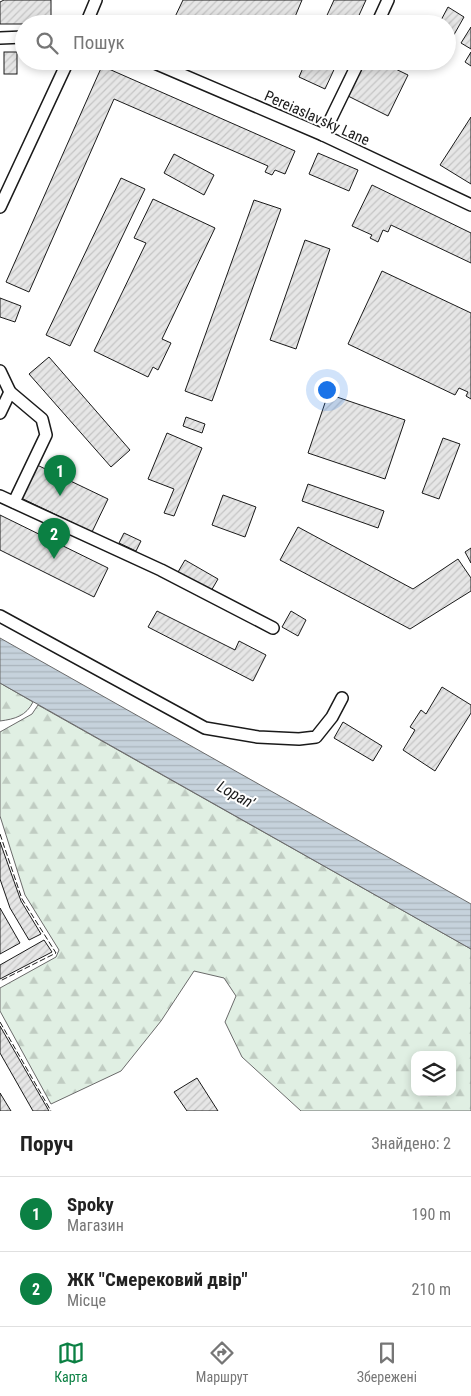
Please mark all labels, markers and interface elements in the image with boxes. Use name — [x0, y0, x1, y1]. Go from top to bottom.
search box — [15, 15, 456, 70]
icon: search — [33, 29, 61, 57]
text: Пошук — [73, 31, 125, 54]
street label: Pereiaslavsky Lane — [262, 87, 372, 149]
your location — [314, 377, 340, 403]
pin: 1 — [44, 455, 76, 496]
pin: 2 — [38, 518, 70, 559]
water label: Lopan' — [214, 777, 259, 813]
map controls — [411, 1051, 456, 1096]
button: layers — [411, 1051, 456, 1096]
text: Поруч — [20, 1132, 73, 1156]
text: Знайдено: 2 — [371, 1134, 451, 1153]
text: Spoky — [67, 1193, 114, 1216]
text: 1 — [32, 1205, 40, 1224]
text: 190 m — [412, 1205, 451, 1224]
text: Магазин — [67, 1216, 124, 1235]
text: ЖК "Смерековий двір" — [67, 1268, 248, 1291]
text: 2 — [32, 1280, 40, 1299]
text: 210 m — [412, 1280, 451, 1299]
text: Місце — [67, 1291, 106, 1310]
tab: Карта — [54, 1339, 88, 1385]
tab: Маршрут — [196, 1339, 249, 1385]
tab: Збережені — [357, 1339, 417, 1385]

